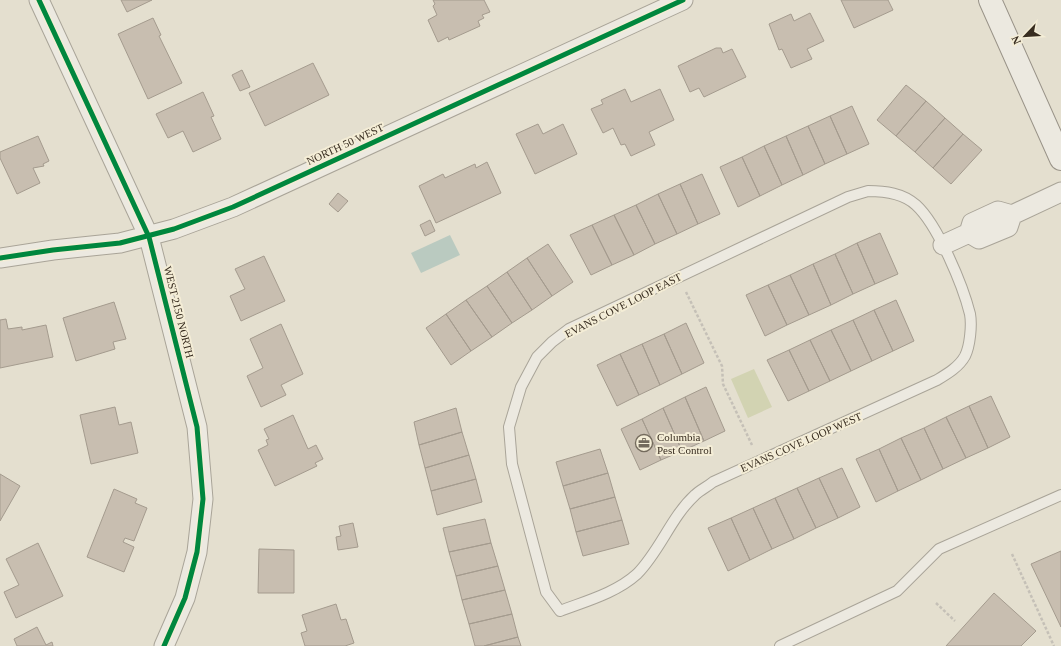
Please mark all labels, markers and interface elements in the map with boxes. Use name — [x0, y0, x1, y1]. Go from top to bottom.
north arrow — [1005, 16, 1045, 56]
text: N — [1009, 34, 1023, 46]
street label: NORTH 50 WEST — [305, 121, 386, 167]
street label: WEST 2150 NORTH — [162, 265, 196, 359]
street label: EVANS COVE LOOP EAST — [563, 270, 684, 340]
street label: EVANS COVE LOOP WEST — [738, 410, 864, 474]
place label: Columbia Pest Control — [657, 431, 712, 456]
office icon: Columbia Pest Control — [634, 433, 654, 453]

